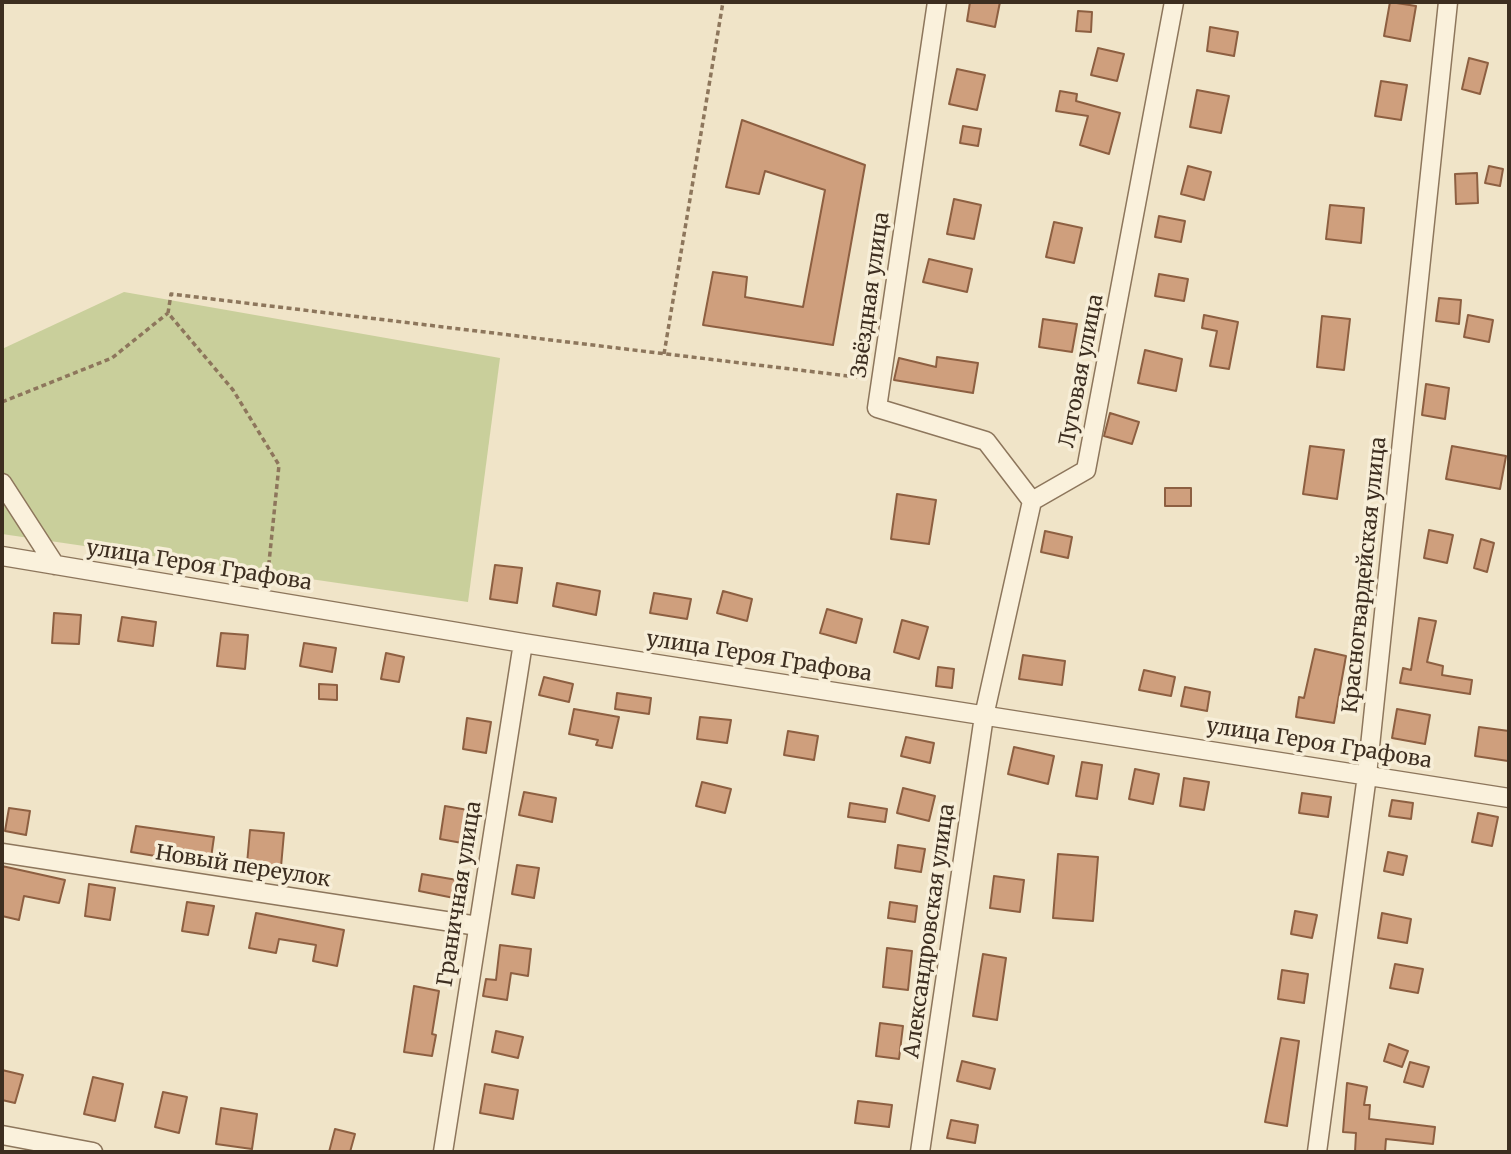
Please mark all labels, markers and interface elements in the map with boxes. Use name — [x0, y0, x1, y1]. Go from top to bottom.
street label: Звёздная улица — [847, 211, 895, 379]
street label: Луговая улица — [1055, 292, 1109, 450]
street label: Красногвардейская улица — [1338, 436, 1392, 714]
street label: улица Героя Графова — [84, 536, 314, 596]
street label: улица Героя Графова — [644, 627, 874, 687]
street label: улица Героя Графова — [1204, 714, 1434, 774]
street label: Граничная улица — [433, 799, 487, 989]
street label: Александровская улица — [900, 802, 960, 1060]
street label: Новый переулок — [154, 841, 332, 893]

